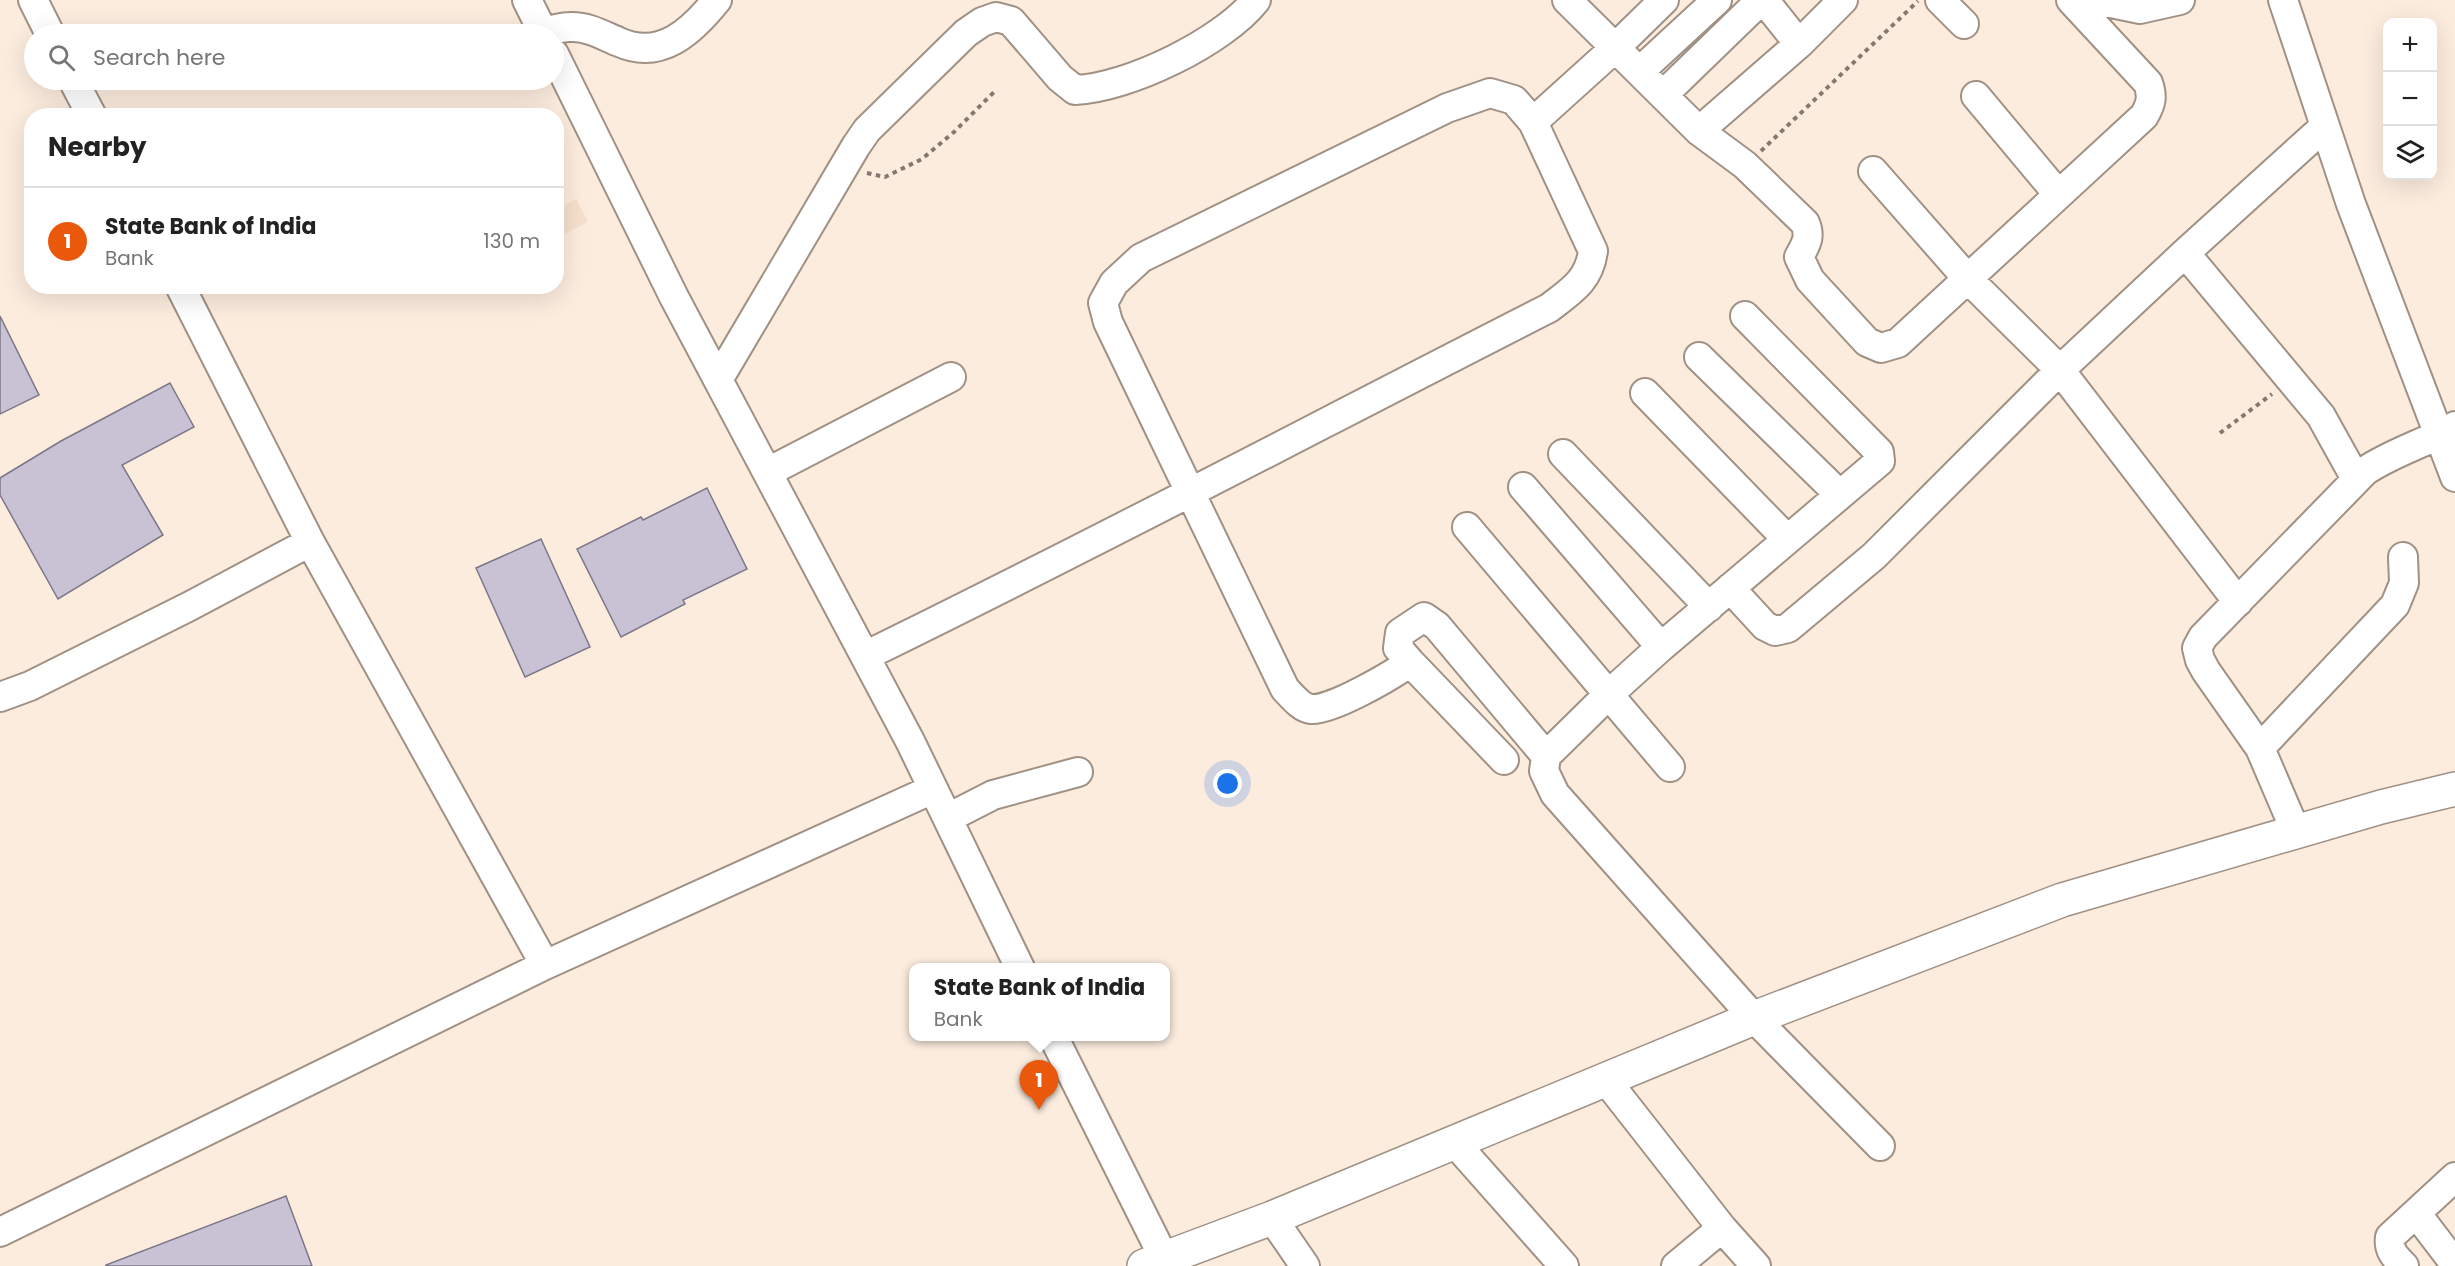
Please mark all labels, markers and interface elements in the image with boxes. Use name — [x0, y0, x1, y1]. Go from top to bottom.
map controls — [2383, 18, 2437, 180]
button: + — [2383, 18, 2437, 72]
search box — [24, 24, 564, 90]
icon: search — [45, 41, 78, 74]
text: Search here — [93, 42, 226, 73]
button: − — [2383, 72, 2437, 126]
button: layers — [2383, 126, 2437, 180]
text: Nearby — [48, 129, 146, 165]
text: State Bank of India — [105, 211, 316, 242]
text: 1 — [64, 227, 71, 255]
text: 130 m — [483, 227, 540, 255]
text: Bank — [105, 244, 154, 272]
your location — [1213, 769, 1242, 798]
popup — [909, 963, 1170, 1041]
text: State Bank of India — [934, 972, 1145, 1003]
text: Bank — [934, 1005, 983, 1033]
pin: 1 — [1020, 1060, 1058, 1110]

